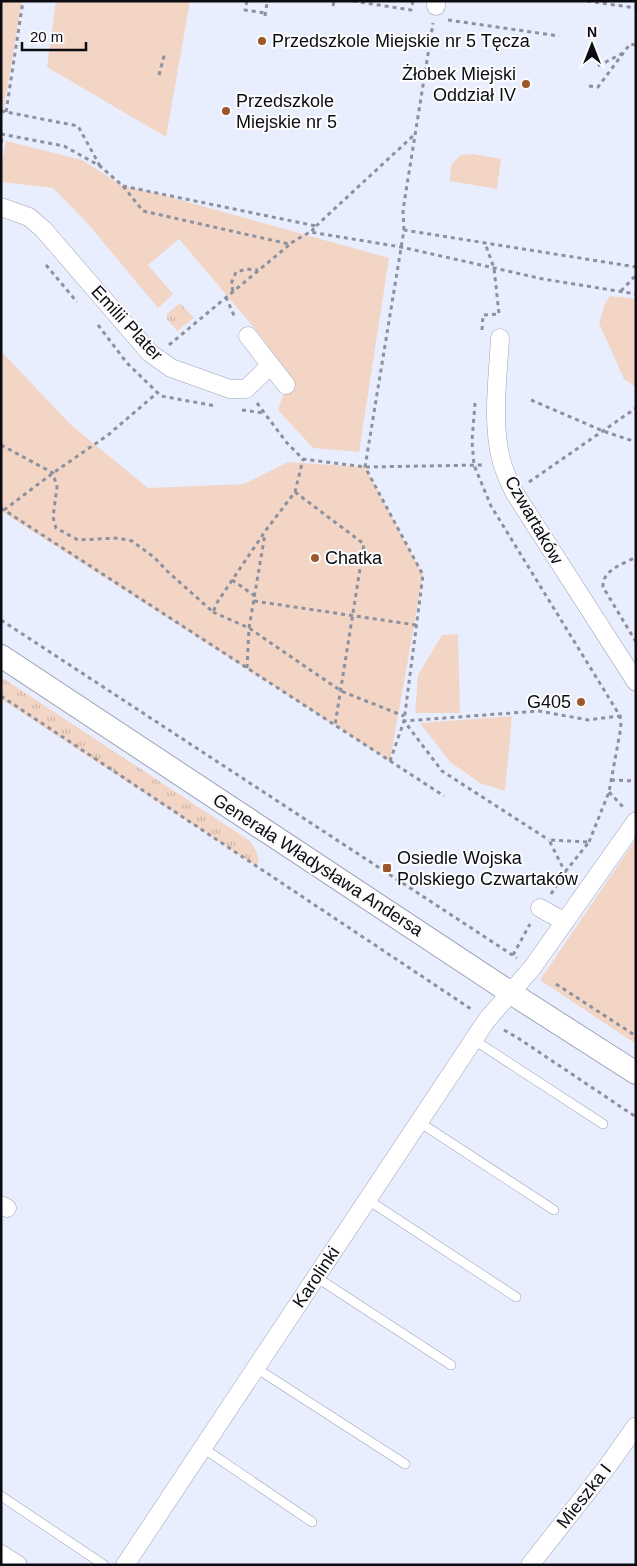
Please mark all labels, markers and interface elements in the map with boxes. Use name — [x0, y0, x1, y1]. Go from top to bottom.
scale bar — [22, 20, 86, 52]
north arrow — [567, 20, 617, 70]
text: N — [587, 24, 597, 40]
text: 20 m — [30, 28, 63, 45]
place label: Przedszkole Miejskie nr 5 Tęcza — [272, 31, 531, 51]
marker: Przedszkole Miejskie nr 5 Tęcza — [256, 35, 268, 47]
place label: Żłobek Miejski Oddział IV — [402, 64, 516, 105]
marker: Żłobek Miejski Oddział IV — [520, 78, 532, 90]
place label: Przedszkole Miejskie nr 5 — [236, 91, 337, 132]
marker: Przedszkole Miejskie nr 5 — [220, 105, 232, 117]
street label: Emilii Plater — [87, 281, 167, 365]
street label: Czwartaków — [501, 473, 568, 568]
place label: Chatka — [325, 548, 383, 568]
marker: Chatka — [309, 552, 321, 564]
place label: G405 — [527, 692, 571, 712]
marker: G405 — [575, 696, 587, 708]
street label: Generała Władysława Andersa — [209, 790, 427, 941]
place label: Osiedle Wojska Polskiego Czwartaków — [397, 848, 579, 889]
marker: Osiedle Wojska Polskiego Czwartaków — [381, 862, 393, 874]
street label: Karolinki — [288, 1243, 344, 1311]
street label: Mieszka I — [553, 1460, 615, 1532]

